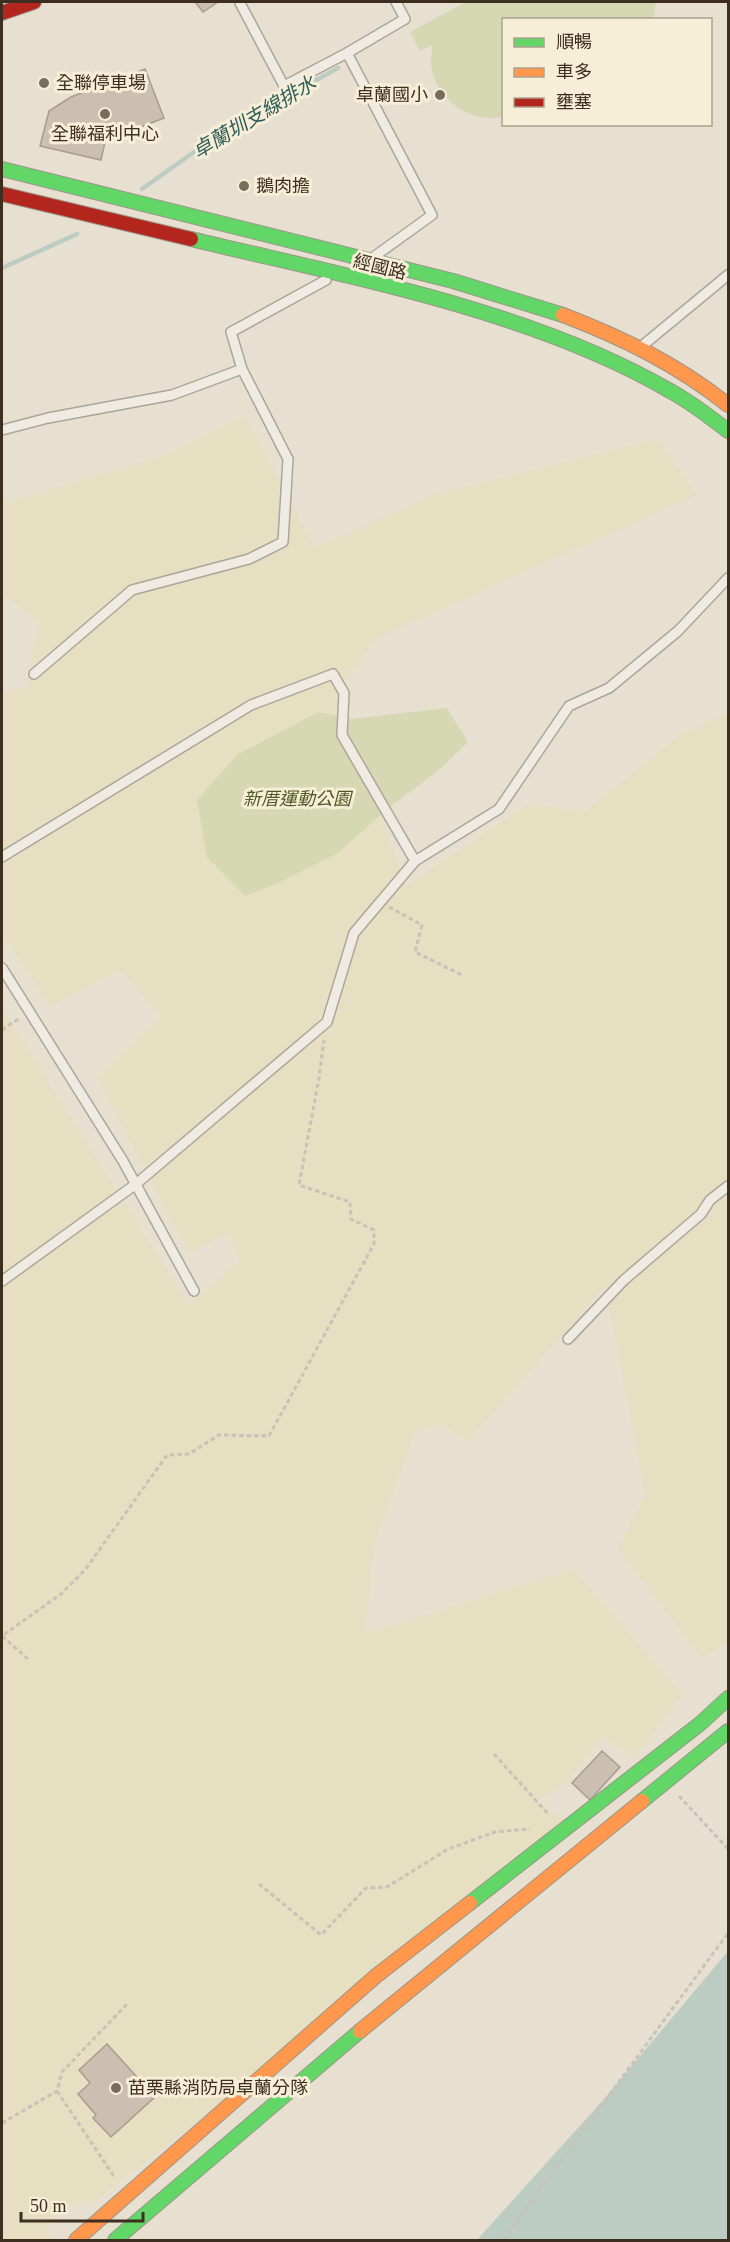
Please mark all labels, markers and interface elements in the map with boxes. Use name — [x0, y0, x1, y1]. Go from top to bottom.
legend — [502, 18, 712, 126]
text: 順暢 — [556, 32, 592, 52]
text: 車多 — [556, 62, 592, 82]
water label: 卓蘭圳支線排水 — [188, 71, 321, 162]
place label: 全聯停車場 — [56, 73, 146, 93]
marker: 全聯停車場 — [37, 76, 51, 90]
place label: 卓蘭國小 — [356, 85, 428, 105]
marker: 卓蘭國小 — [433, 88, 447, 102]
text: 壅塞 — [556, 92, 592, 112]
marker: 全聯福利中心 — [98, 107, 112, 121]
place label: 全聯福利中心 — [51, 124, 159, 144]
place label: 鵝肉擔 — [256, 176, 310, 196]
marker: 鵝肉擔 — [237, 179, 251, 193]
street label: 經國路 — [351, 251, 409, 283]
park label: 新厝運動公園 — [243, 789, 354, 809]
place label: 苗栗縣消防局卓蘭分隊 — [128, 2078, 308, 2098]
marker: 苗栗縣消防局卓蘭分隊 — [109, 2081, 123, 2095]
scale bar — [21, 2185, 142, 2223]
text: 50 m — [30, 2196, 67, 2216]

